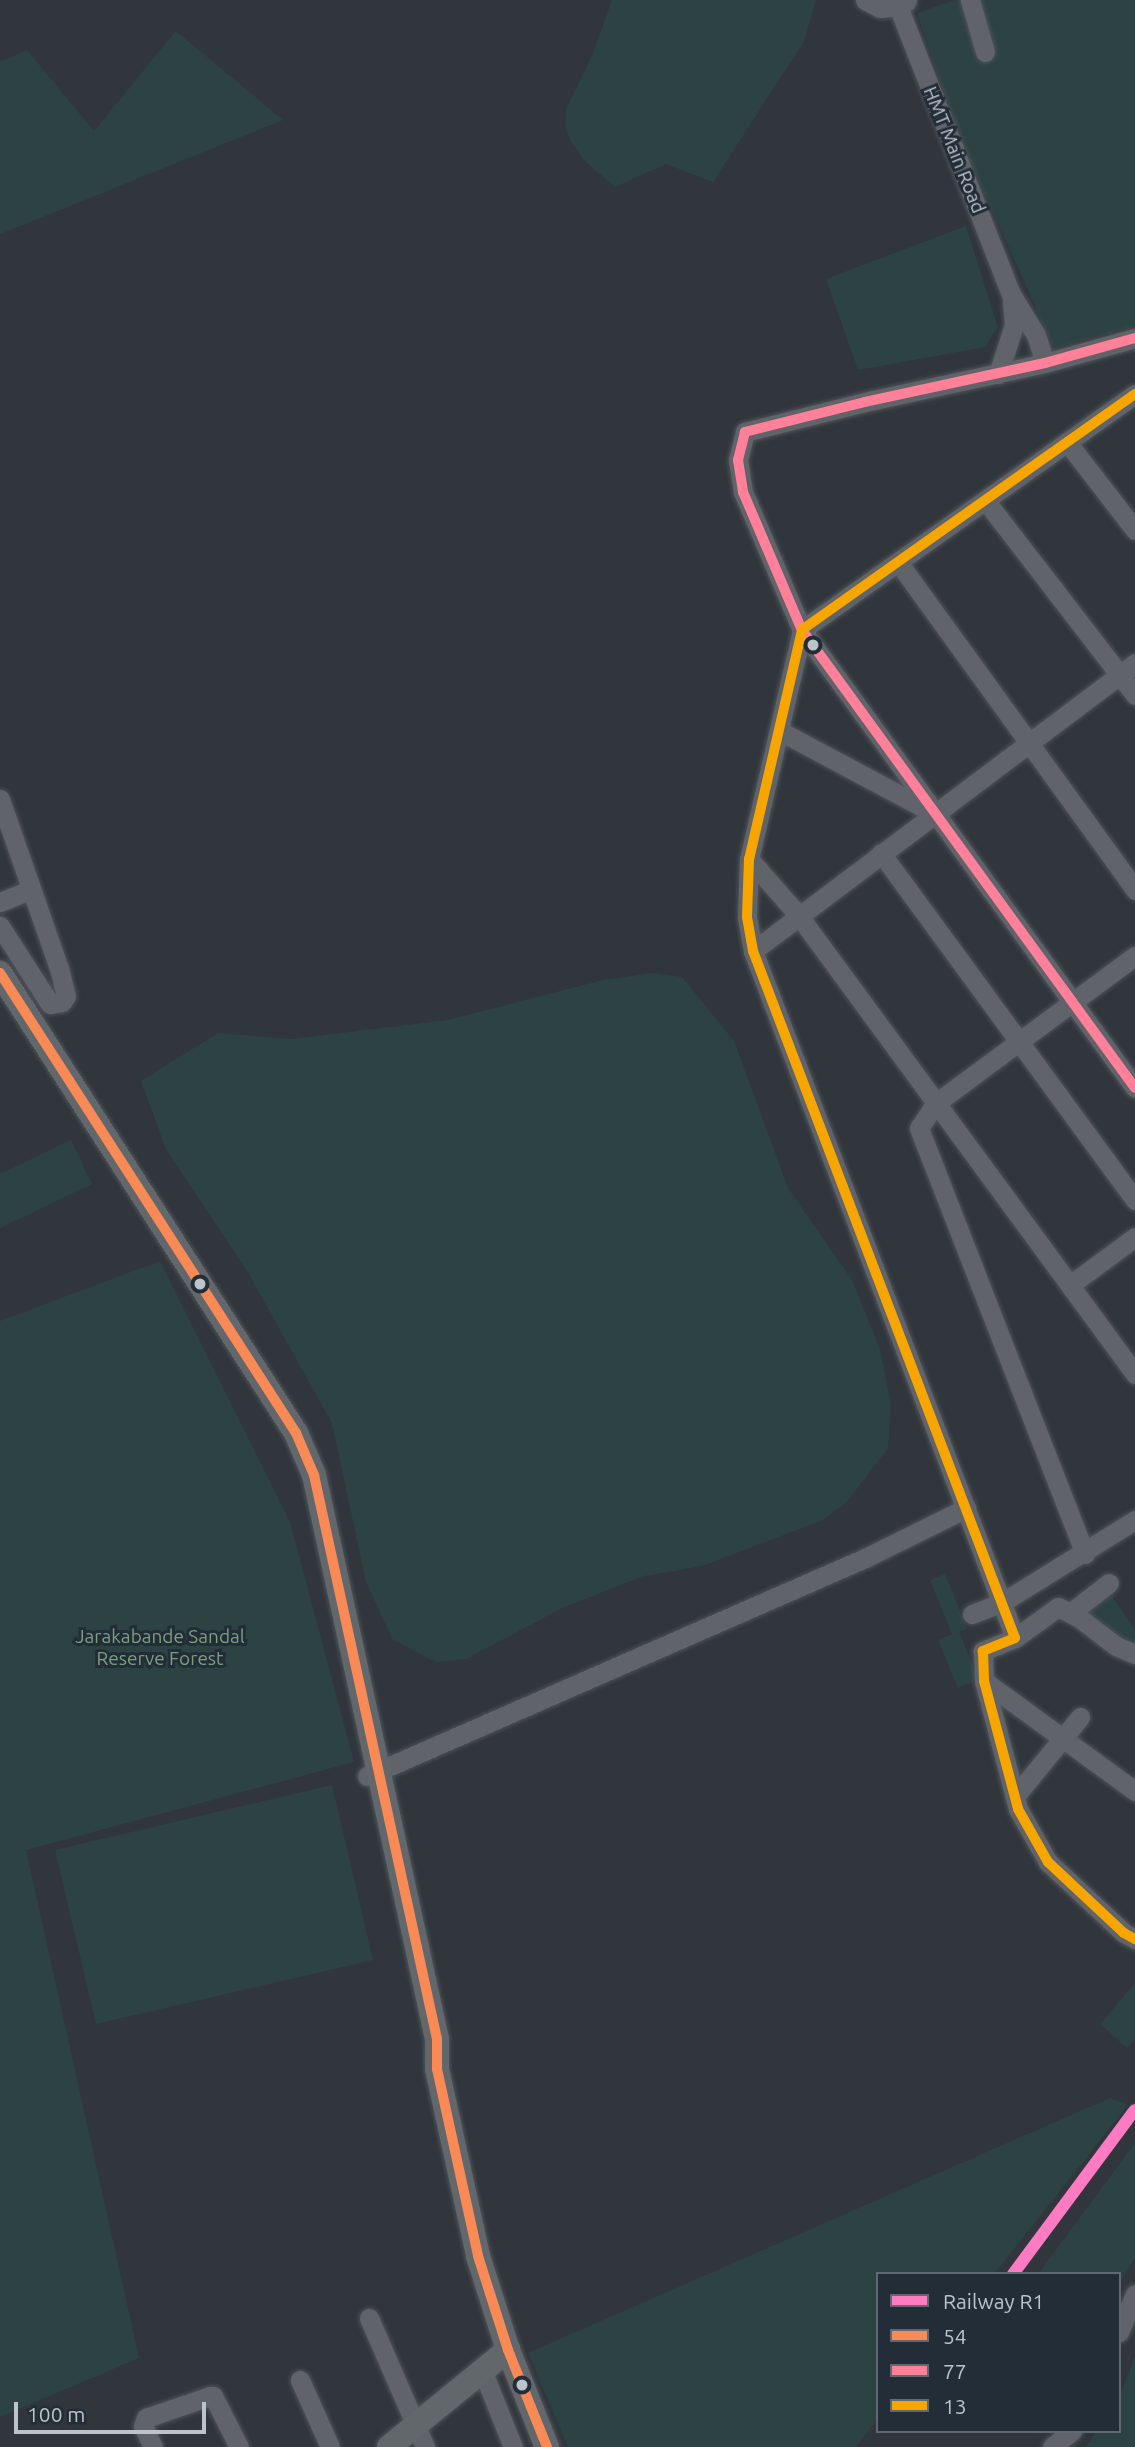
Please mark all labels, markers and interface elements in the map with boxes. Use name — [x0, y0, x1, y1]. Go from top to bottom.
street label: HMT Main Road — [918, 83, 990, 217]
unlabelled marker — [806, 638, 820, 652]
unlabelled marker — [193, 1277, 207, 1291]
park label: Jarakabande Sandal Reserve Forest — [75, 1626, 245, 1670]
legend — [876, 2272, 1121, 2433]
text: Railway R1 — [943, 2289, 1044, 2313]
text: 54 — [943, 2324, 967, 2348]
text: 77 — [943, 2359, 967, 2383]
unlabelled marker — [515, 2378, 529, 2392]
scale bar — [18, 2388, 210, 2432]
text: 13 — [943, 2394, 967, 2418]
text: 100 m — [27, 2402, 85, 2426]

